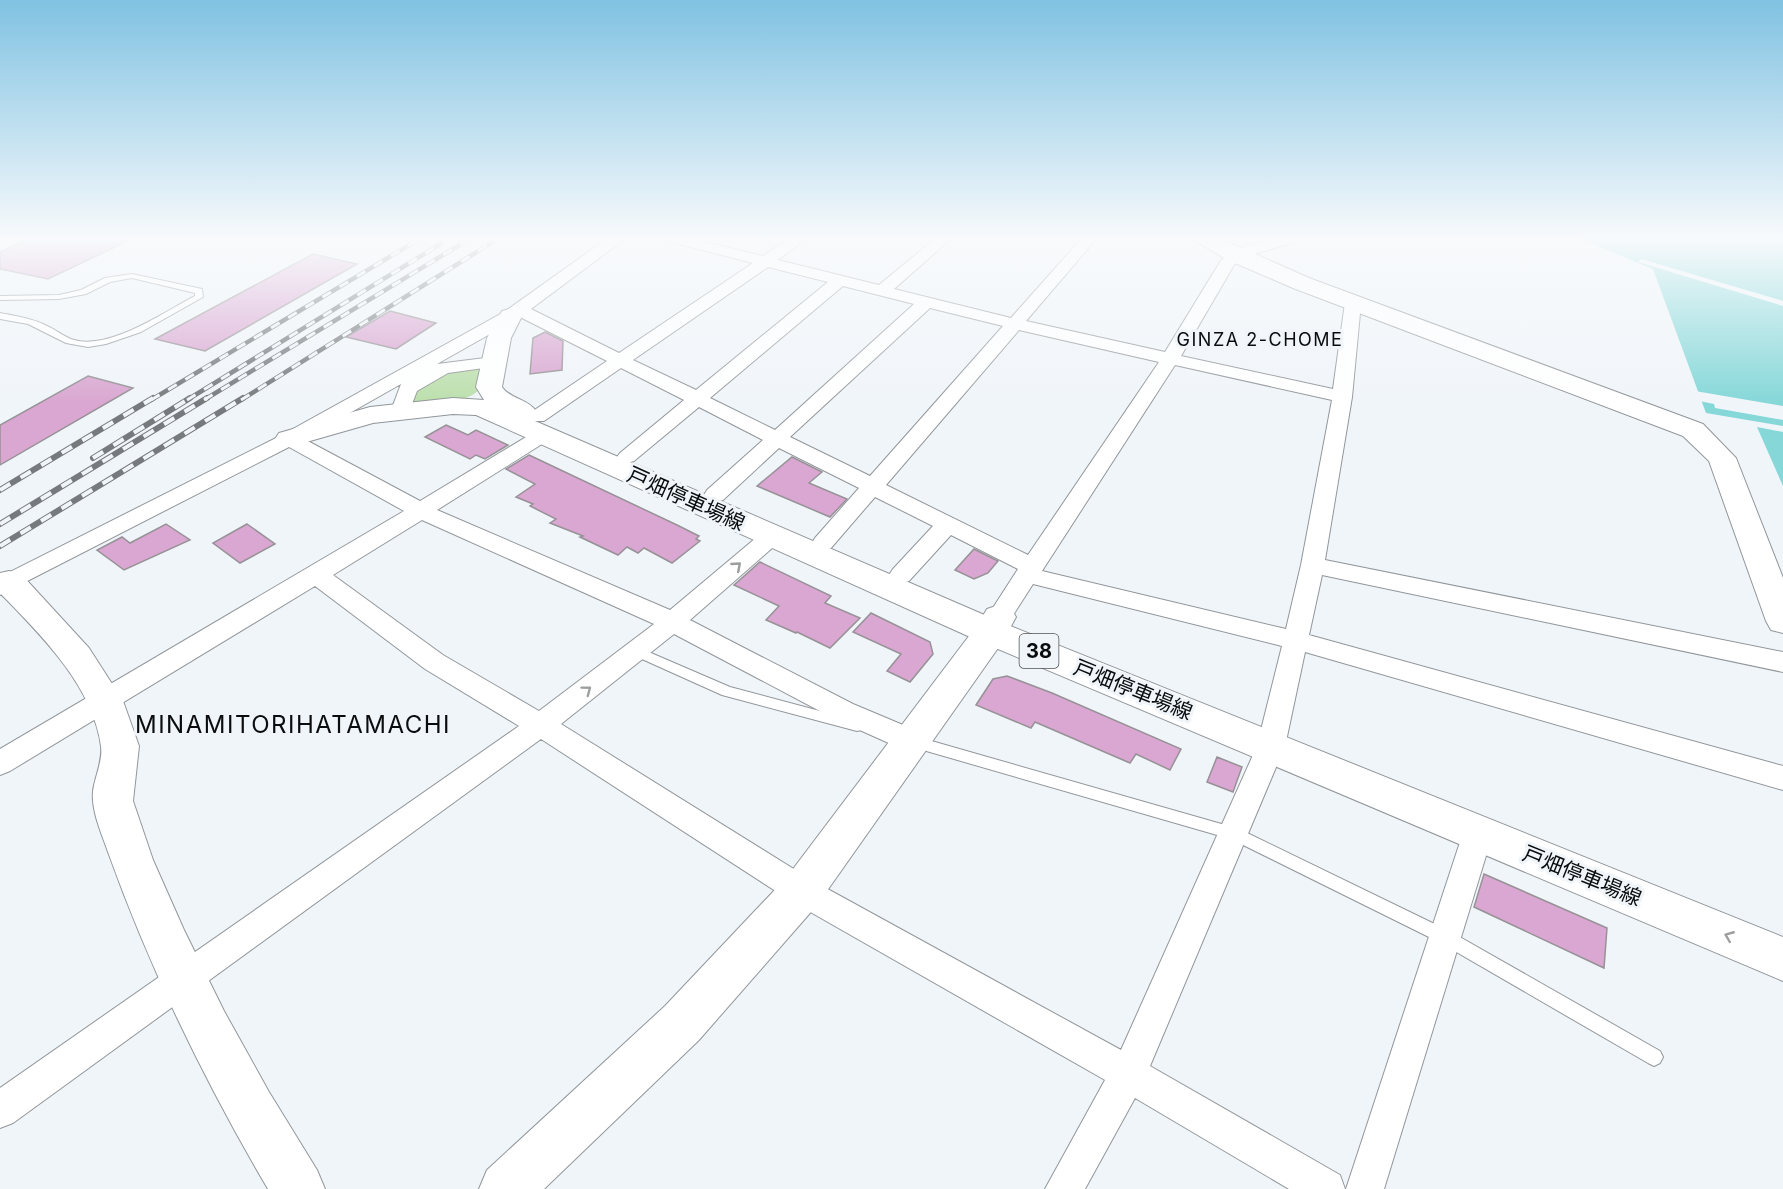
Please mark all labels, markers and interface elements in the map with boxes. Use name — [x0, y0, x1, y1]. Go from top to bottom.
district label: GINZA 2-CHOME — [1177, 329, 1343, 350]
street label: 戸畑停車場線 — [624, 461, 749, 536]
one-way arrow — [730, 562, 741, 573]
road number: 38 — [1020, 634, 1058, 668]
street label: 戸畑停車場線 — [1070, 654, 1196, 725]
one-way arrow — [580, 686, 591, 697]
district label: MINAMITORIHATAMACHI — [135, 710, 451, 739]
street label: 戸畑停車場線 — [1519, 840, 1645, 911]
one-way arrow — [1724, 931, 1735, 943]

